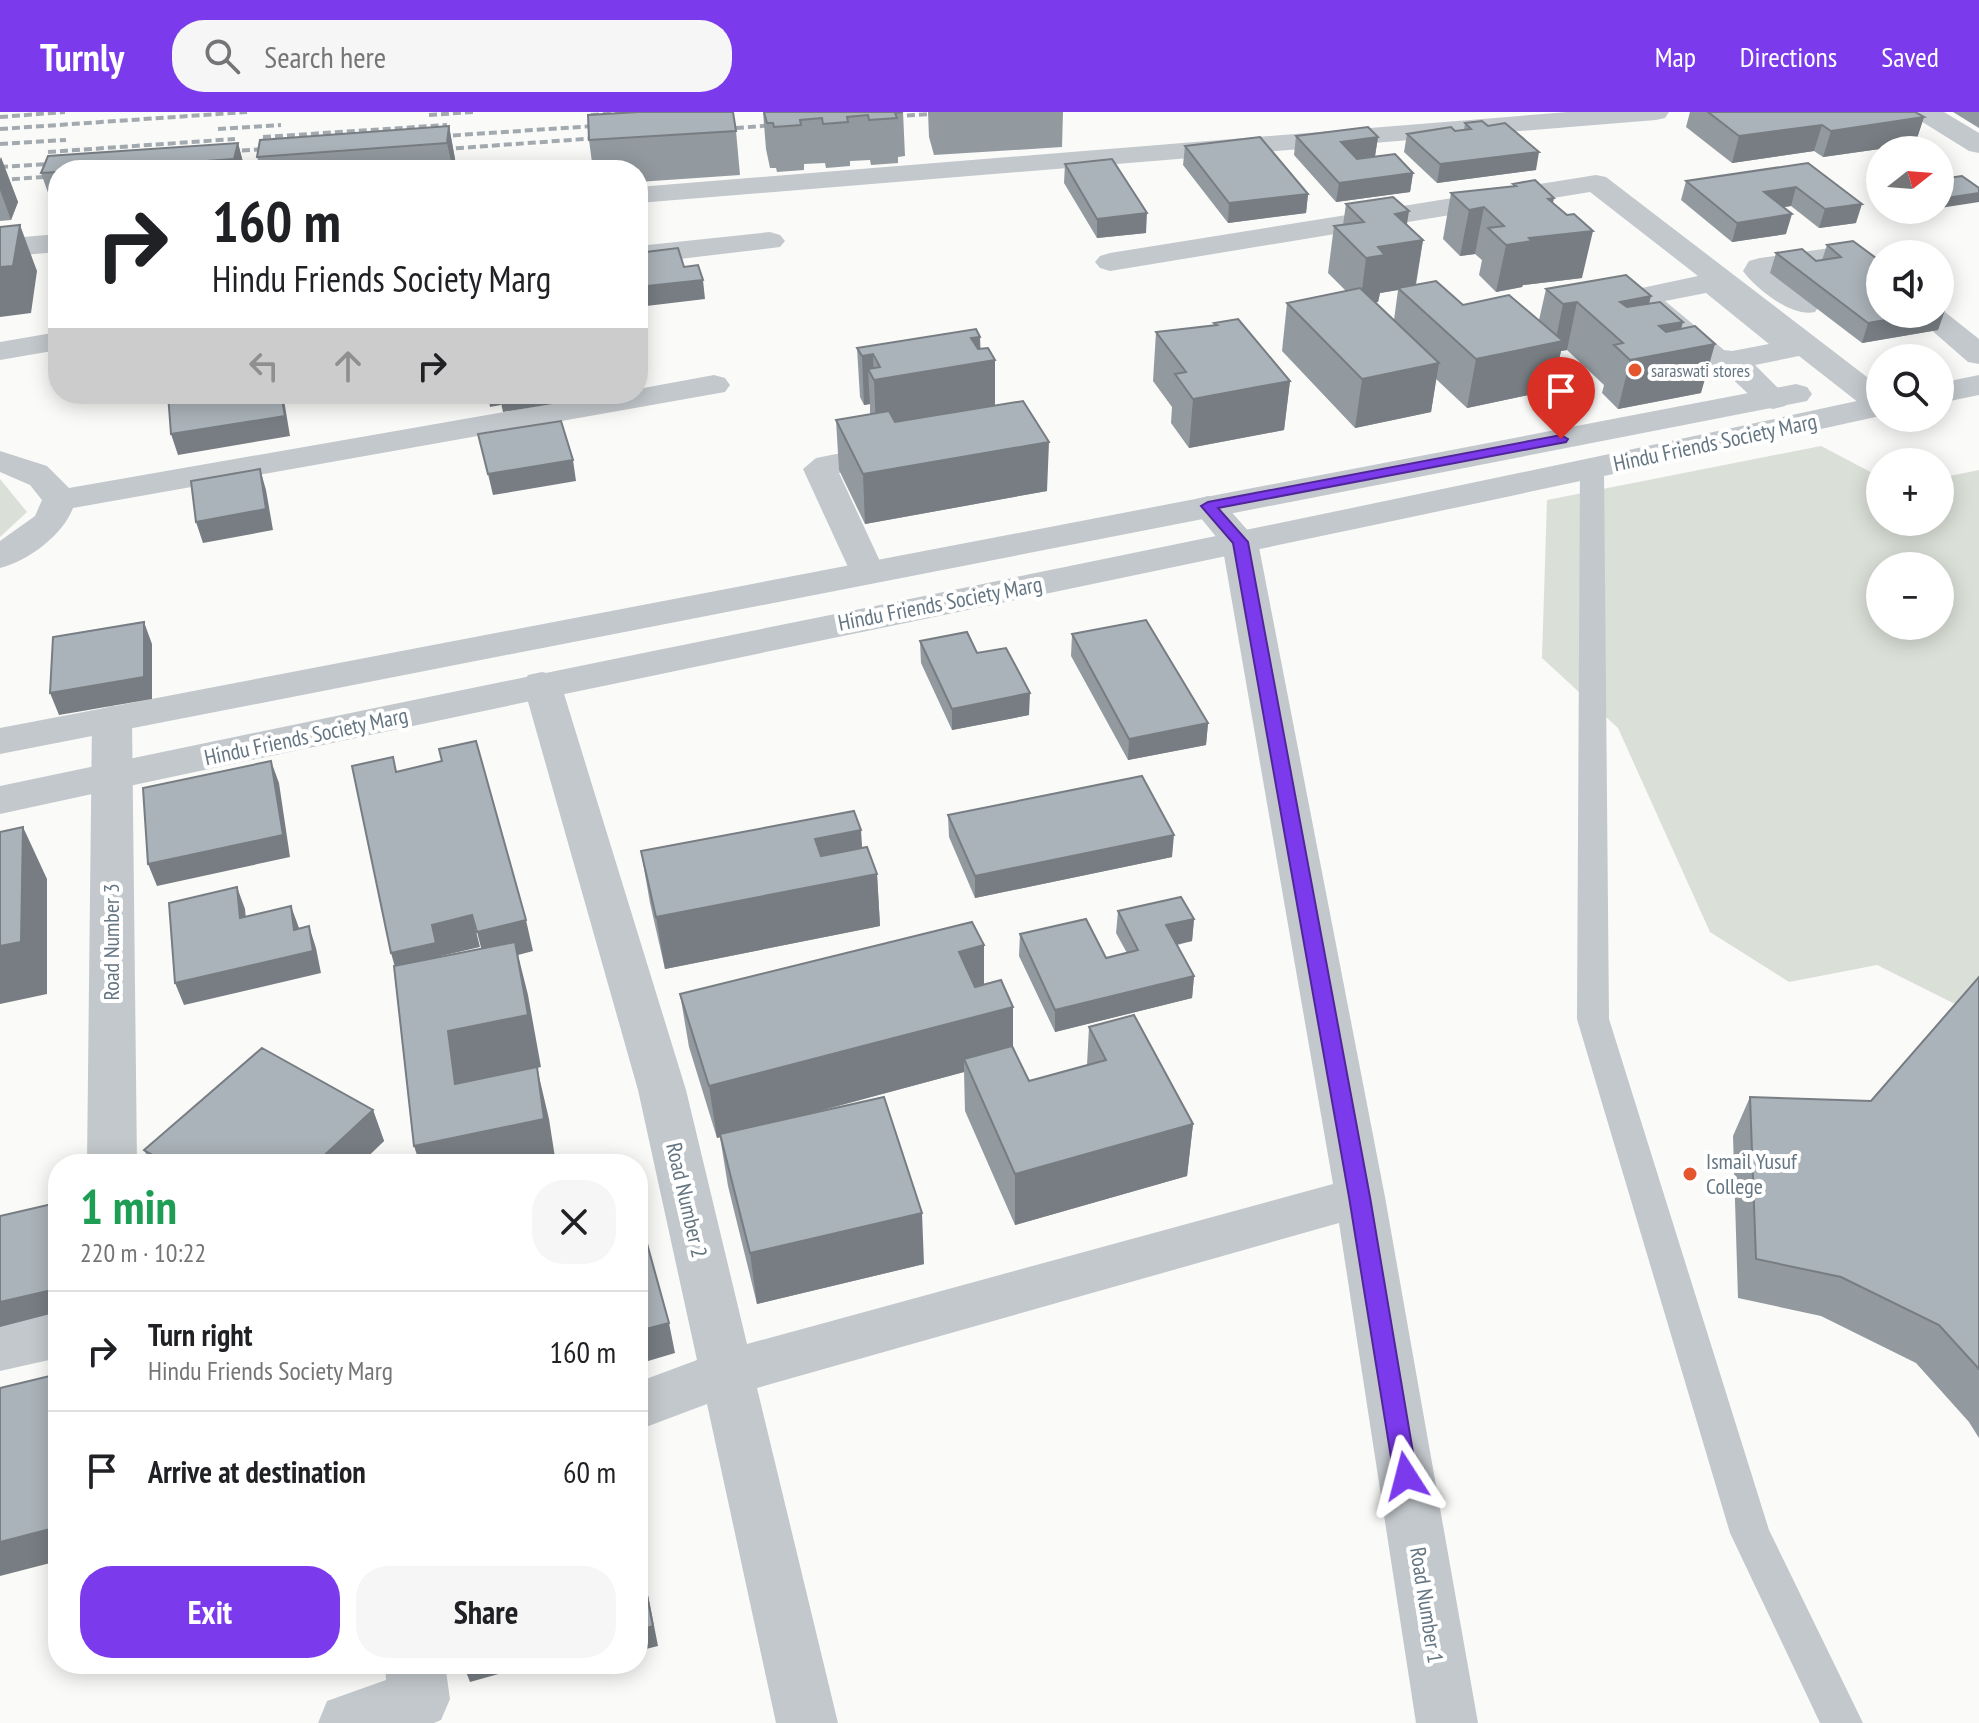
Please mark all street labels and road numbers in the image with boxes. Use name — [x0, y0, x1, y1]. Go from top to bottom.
street label: Hindu Friends Society Marg — [1611, 407, 1819, 477]
street label: Hindu Friends Society Marg — [836, 569, 1044, 637]
street label: Hindu Friends Society Marg — [202, 701, 410, 771]
street label: Road Number 3 — [97, 883, 125, 1001]
street label: Road Number 2 — [660, 1140, 714, 1260]
street label: Road Number 1 — [1404, 1545, 1450, 1665]

